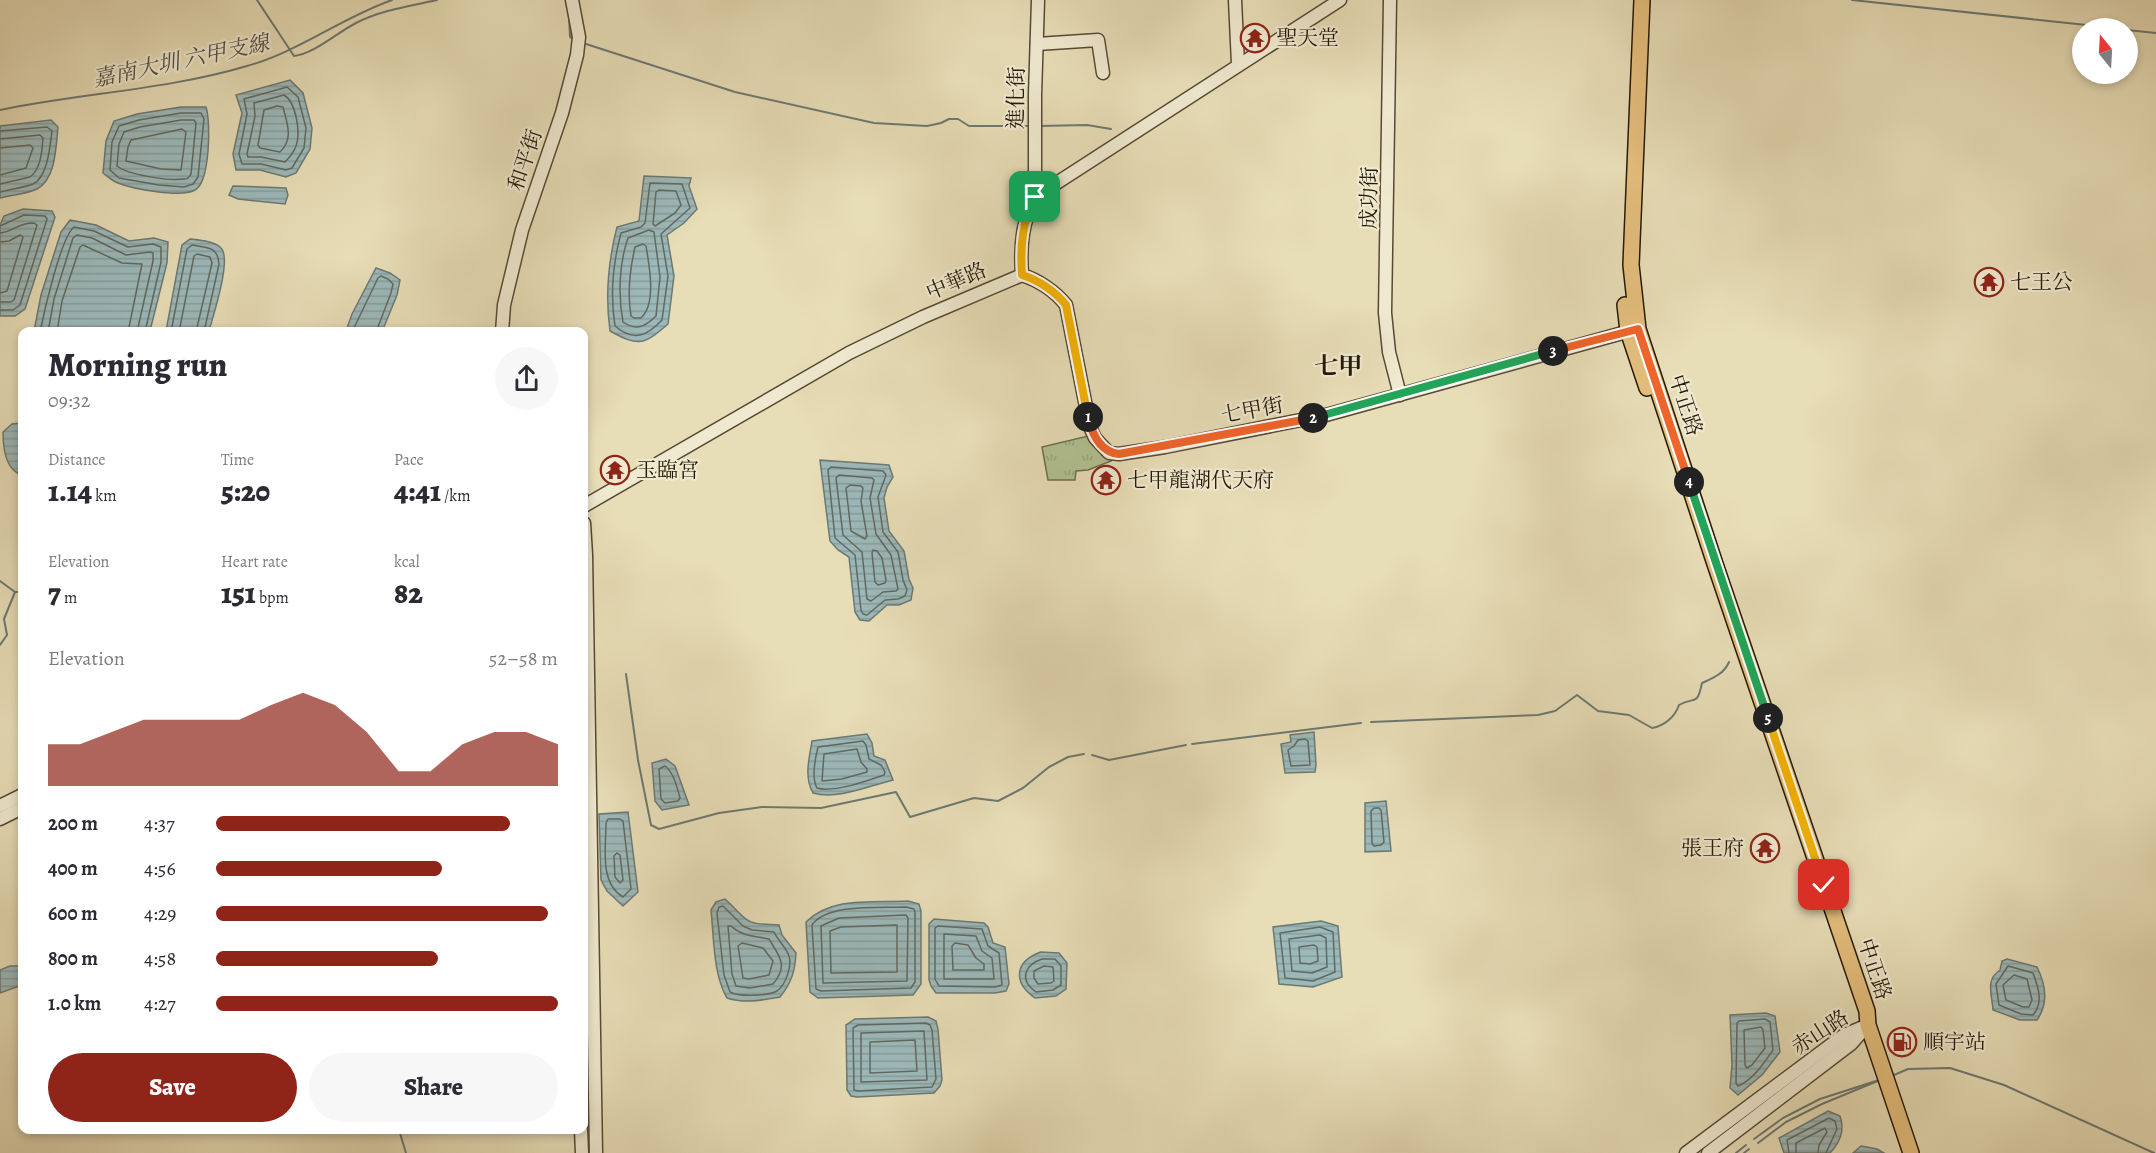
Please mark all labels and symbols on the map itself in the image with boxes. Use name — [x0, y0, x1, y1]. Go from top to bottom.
north arrow — [2072, 18, 2138, 84]
temple icon: 聖天堂 — [1239, 22, 1271, 54]
place label: 聖天堂 — [1276, 24, 1339, 52]
water label: 嘉南大圳 六甲支線 — [90, 27, 274, 94]
street label: 進化街 — [1001, 66, 1031, 130]
street label: 和平街 — [502, 126, 548, 194]
street label: 成功街 — [1354, 166, 1384, 230]
pin — [1009, 171, 1060, 222]
street label: 中華路 — [922, 256, 990, 306]
temple icon: 七王公 — [1973, 266, 2005, 298]
place label: 七王公 — [2010, 268, 2073, 296]
pin: 3 — [1538, 336, 1568, 366]
district label: 七甲 — [1314, 350, 1362, 382]
street label: 中正路 — [1663, 371, 1709, 439]
street label: 七甲街 — [1219, 391, 1285, 429]
pin: 1 — [1073, 402, 1103, 432]
pin: 2 — [1298, 403, 1328, 433]
temple icon: 玉臨宮 — [599, 454, 631, 486]
place label: 玉臨宮 — [636, 456, 699, 484]
temple icon: 七甲龍湖代天府 — [1090, 464, 1122, 496]
place label: 七甲龍湖代天府 — [1127, 466, 1274, 494]
pin: 4 — [1674, 467, 1704, 497]
pin: 5 — [1753, 703, 1783, 733]
temple icon: 張王府 — [1749, 832, 1781, 864]
place label: 張王府 — [1681, 834, 1744, 862]
pin — [1798, 859, 1849, 910]
street label: 中正路 — [1852, 935, 1898, 1003]
street label: 赤山路 — [1786, 1003, 1854, 1061]
fuel station icon: 順宇站 — [1886, 1026, 1918, 1058]
place label: 順宇站 — [1923, 1028, 1986, 1056]

